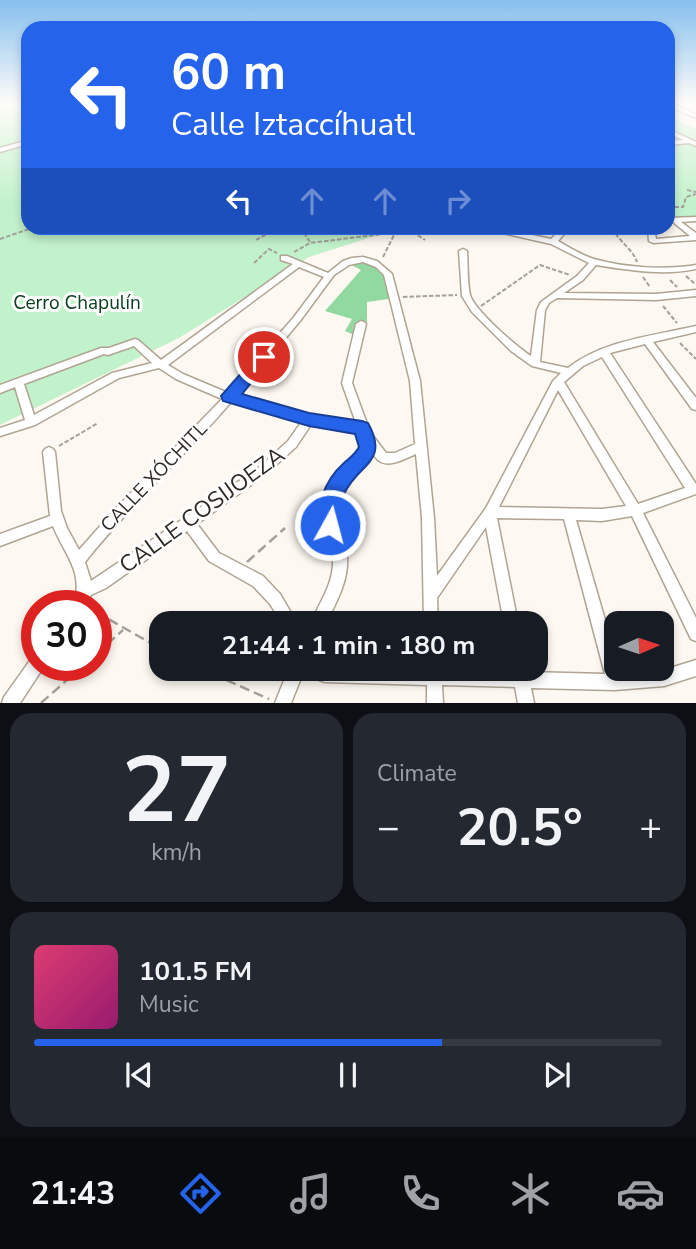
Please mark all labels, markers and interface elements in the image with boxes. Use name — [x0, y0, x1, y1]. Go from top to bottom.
text: 60 m — [171, 39, 286, 106]
icon: left — [56, 49, 147, 140]
text: Calle Iztaccíhuatl — [171, 103, 415, 146]
icon: left — [220, 182, 258, 220]
icon: ahead — [293, 182, 331, 220]
icon: ahead — [366, 182, 404, 220]
icon: right — [439, 182, 477, 220]
park label: Cerro Chapulín — [13, 290, 141, 316]
pin — [234, 327, 294, 387]
icon: arrive — [245, 338, 283, 376]
street label: CALLE XÓCHITL — [95, 416, 214, 538]
street label: CALLE COSIJOEZA — [113, 439, 291, 581]
position arrow — [293, 488, 367, 562]
speed limit sign: 30 — [21, 590, 112, 681]
north arrow — [604, 611, 674, 681]
map controls — [604, 611, 674, 681]
text: 21:44 · 1 min · 180 m — [222, 628, 475, 663]
text: 27 — [122, 729, 231, 853]
text: Climate — [377, 758, 457, 789]
text: 20.5° — [456, 792, 583, 863]
text: − — [377, 802, 400, 853]
text: + — [639, 802, 662, 853]
text: km/h — [151, 837, 202, 868]
text: 101.5 FM — [139, 954, 252, 989]
text: Music — [139, 989, 199, 1020]
icon: previous — [120, 1056, 158, 1094]
icon: pause — [329, 1056, 367, 1094]
icon: next — [538, 1056, 576, 1094]
icon: directions — [176, 1169, 225, 1218]
icon: music — [286, 1169, 335, 1218]
icon: phone — [396, 1169, 445, 1218]
icon: climate — [506, 1169, 555, 1218]
icon: car — [616, 1169, 665, 1218]
text: 21:43 — [31, 1172, 115, 1215]

